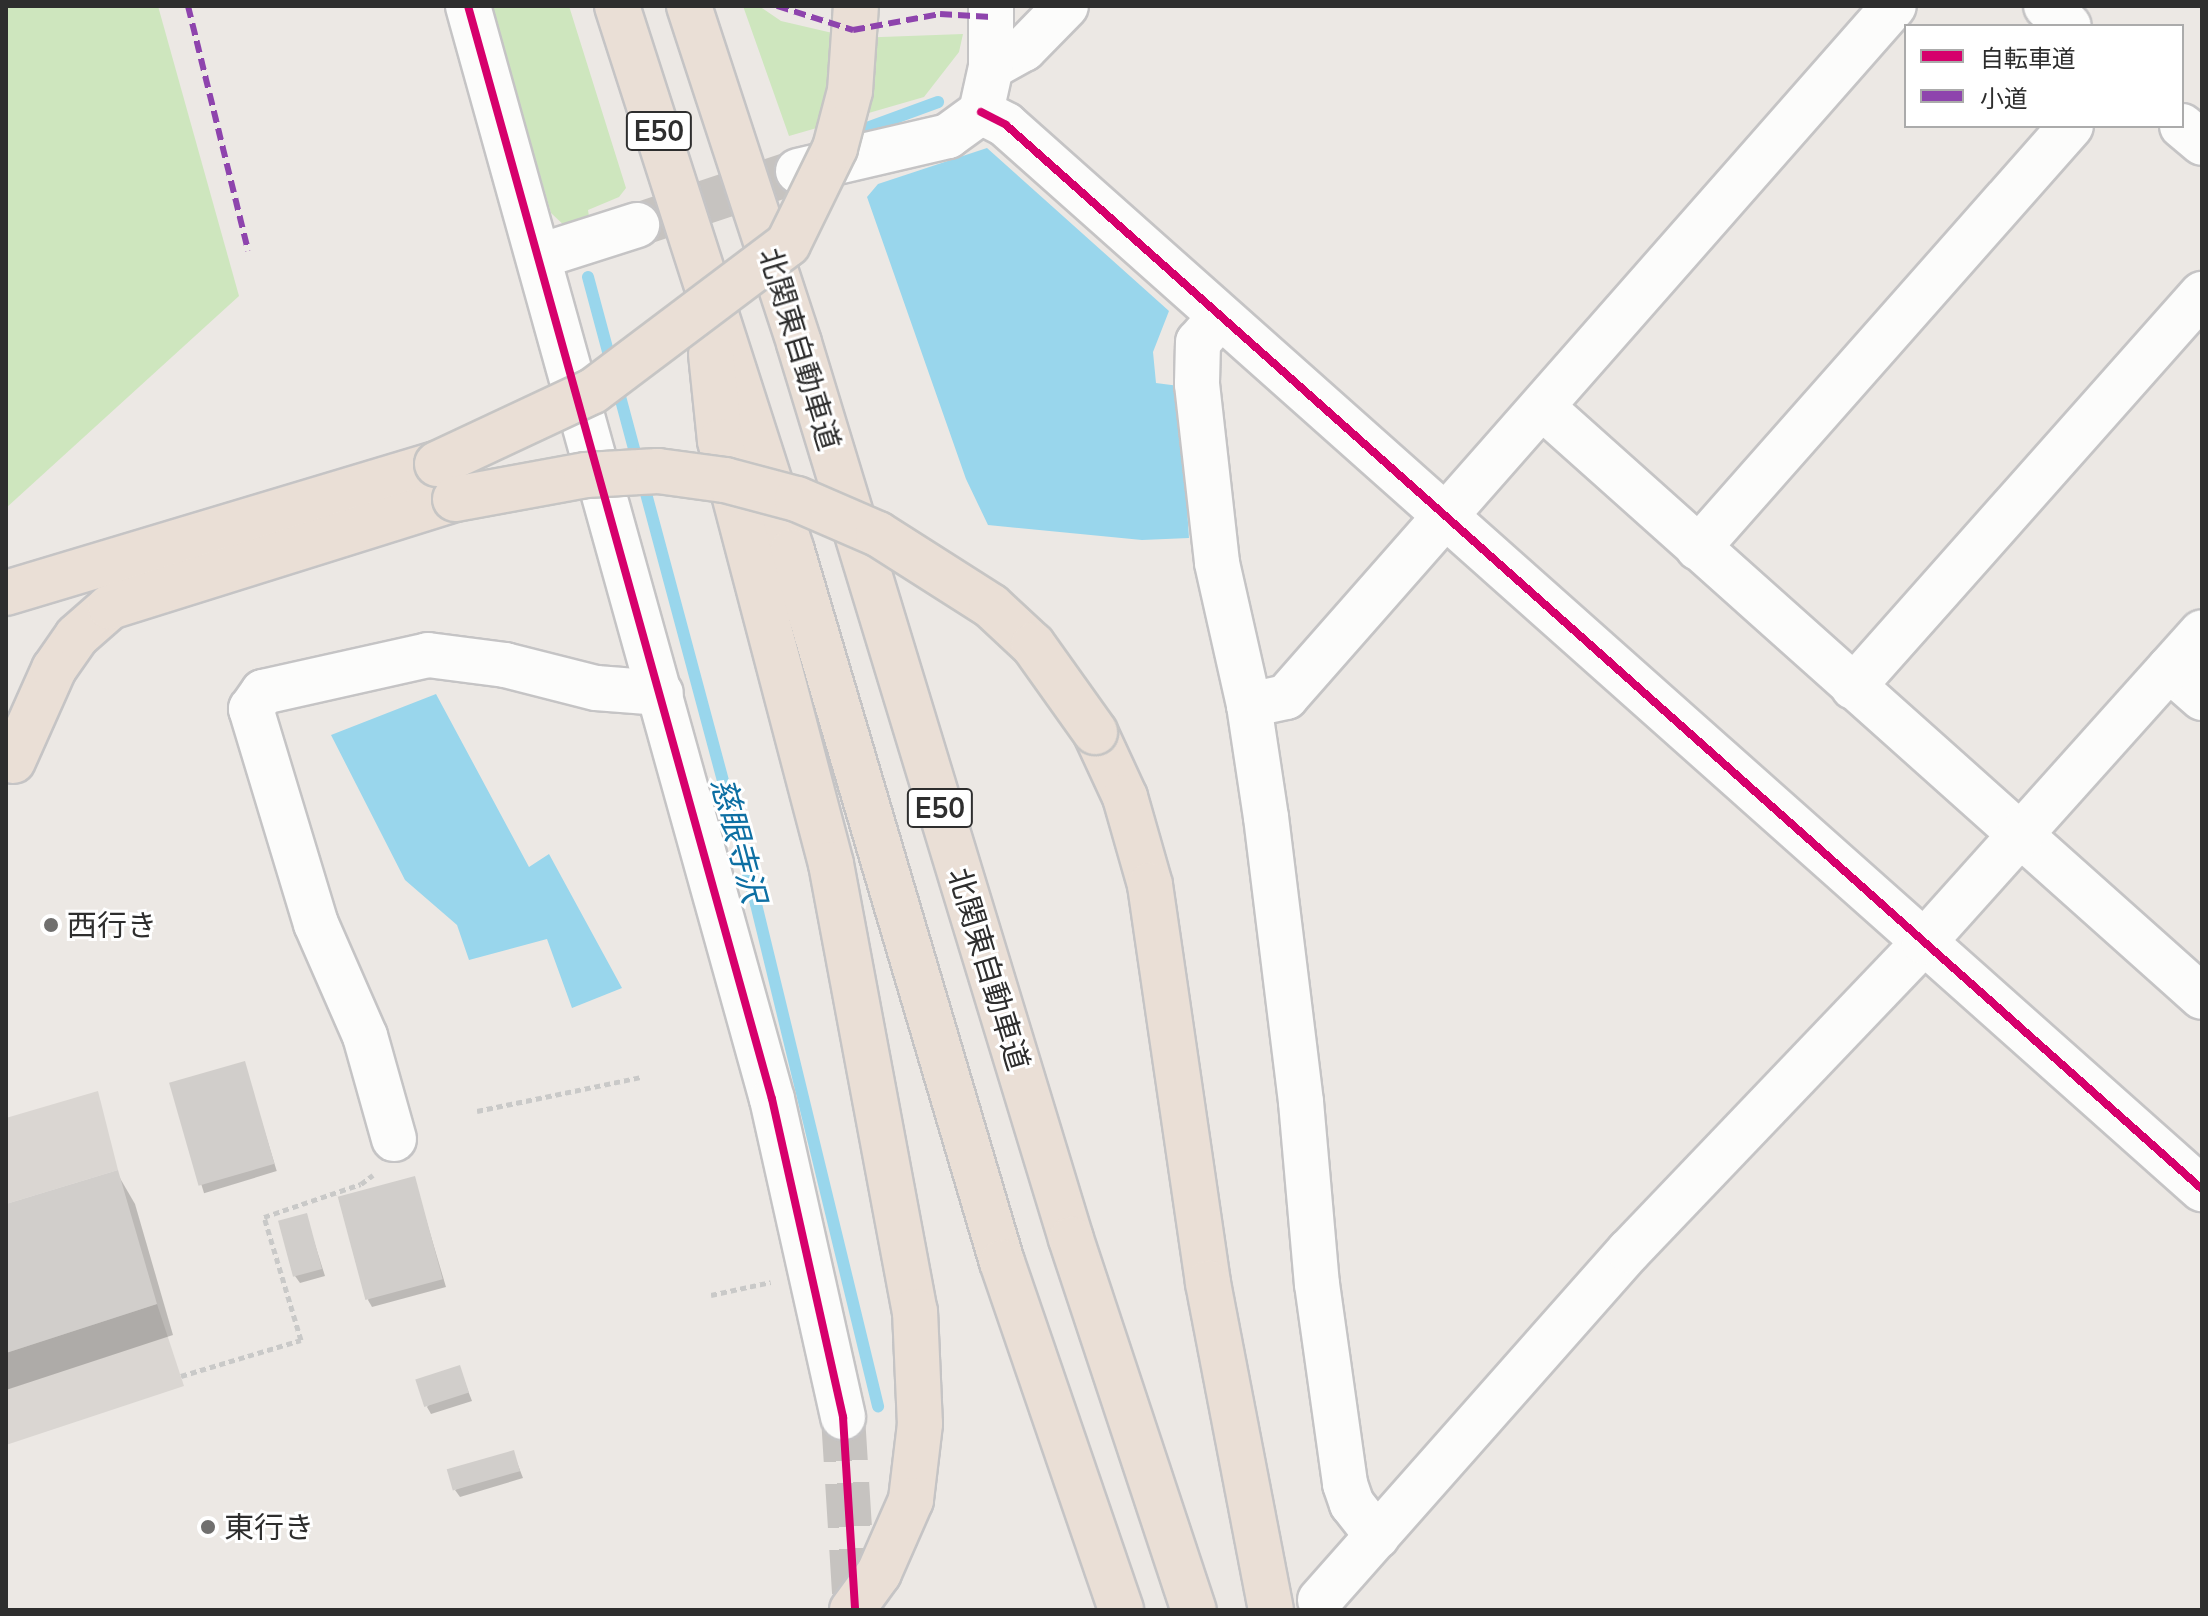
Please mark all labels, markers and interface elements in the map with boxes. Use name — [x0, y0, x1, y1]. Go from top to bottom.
legend — [1904, 24, 2184, 128]
text: 自転車道 — [1980, 43, 2076, 73]
text: 小道 — [1980, 83, 2028, 113]
road number: E50 — [625, 107, 693, 155]
street label: 北関東自動車道 — [752, 243, 848, 455]
water label: 慈眼寺沢 — [704, 773, 774, 907]
road number: E50 — [906, 784, 974, 832]
street label: 北関東自動車道 — [941, 863, 1037, 1075]
place label: 西行き — [67, 907, 157, 943]
marker: 西行き — [42, 916, 60, 934]
place label: 東行き — [224, 1509, 314, 1545]
marker: 東行き — [199, 1518, 217, 1536]

